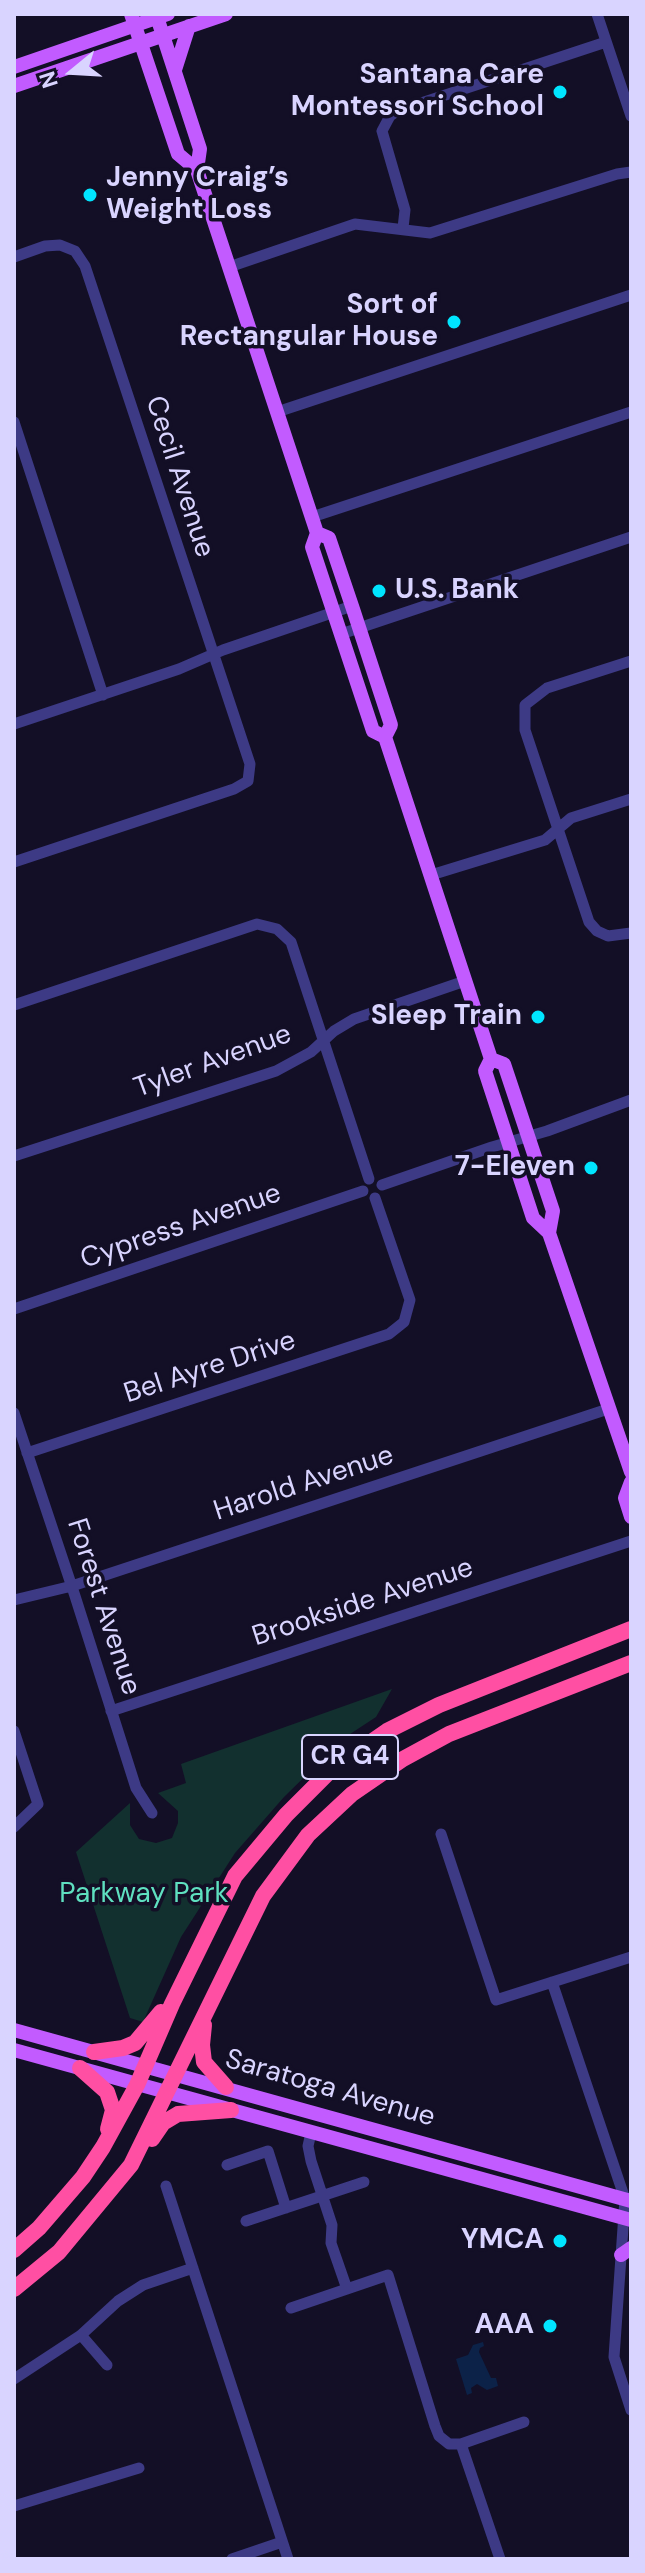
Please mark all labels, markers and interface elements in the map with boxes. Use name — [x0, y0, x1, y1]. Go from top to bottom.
north arrow — [32, 32, 112, 112]
place label: Santana Care Montessori School — [291, 59, 544, 125]
text: N — [32, 67, 65, 92]
marker: Santana Care Montessori School — [551, 83, 569, 101]
place label: Jenny Craig’s Weight Loss — [106, 162, 289, 228]
marker: Jenny Craig’s Weight Loss — [81, 186, 99, 204]
place label: Sort of Rectangular House — [180, 289, 438, 355]
marker: Sort of Rectangular House — [445, 313, 463, 331]
street label: Cecil Avenue — [137, 392, 221, 562]
place label: U.S. Bank — [395, 574, 519, 608]
marker: U.S. Bank — [370, 582, 388, 600]
place label: Sleep Train — [371, 1000, 522, 1034]
marker: Sleep Train — [529, 1008, 547, 1026]
street label: Tyler Avenue — [130, 1018, 296, 1106]
place label: 7-Eleven — [455, 1151, 575, 1185]
marker: 7-Eleven — [582, 1159, 600, 1177]
street label: Cypress Avenue — [76, 1177, 286, 1277]
street label: Bel Ayre Drive — [120, 1324, 300, 1412]
street label: Harold Avenue — [210, 1439, 398, 1529]
street label: Forest Avenue — [59, 1514, 147, 1700]
street label: Brookside Avenue — [248, 1551, 478, 1655]
road number: CR G4 — [302, 1735, 398, 1779]
park label: Parkway Park — [59, 1878, 229, 1912]
street label: Saratoga Avenue — [221, 2043, 439, 2135]
place label: YMCA — [461, 2224, 544, 2258]
marker: YMCA — [551, 2232, 569, 2250]
place label: AAA — [474, 2309, 534, 2343]
marker: AAA — [541, 2317, 559, 2335]

